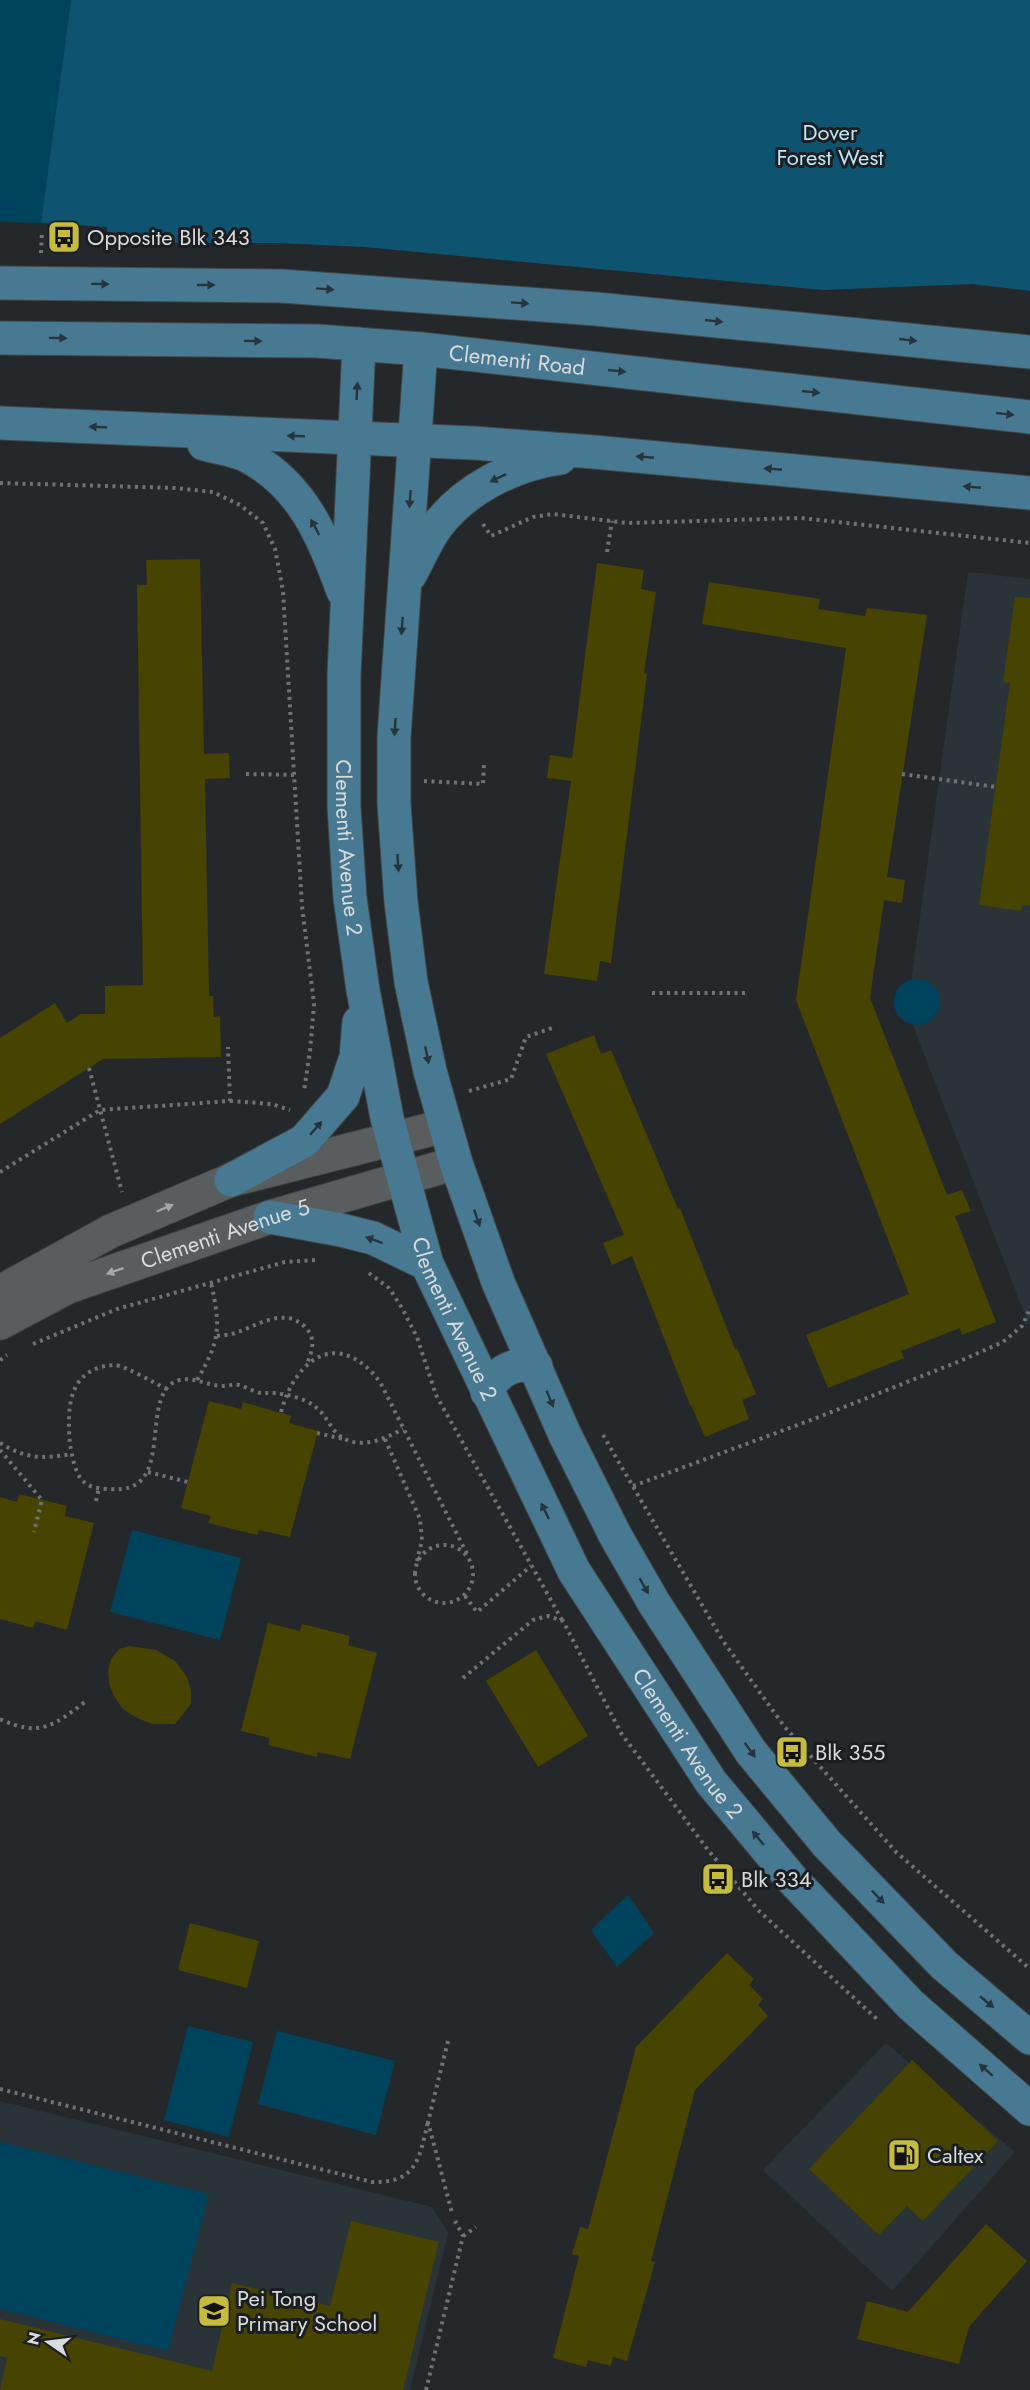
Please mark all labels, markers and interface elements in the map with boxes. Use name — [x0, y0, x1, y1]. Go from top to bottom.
park label: Dover Forest West — [776, 116, 884, 173]
bus stop icon: Opposite Blk 343 — [46, 219, 82, 255]
place label: Opposite Blk 343 — [87, 221, 250, 253]
one-way arrow — [91, 279, 110, 289]
one-way arrow — [197, 280, 216, 290]
one-way arrow — [316, 285, 335, 294]
one-way arrow — [510, 299, 529, 308]
one-way arrow — [704, 316, 723, 325]
one-way arrow — [49, 334, 68, 343]
one-way arrow — [898, 335, 917, 345]
one-way arrow — [244, 336, 263, 346]
street label: Clementi Road — [447, 336, 587, 383]
one-way arrow — [608, 366, 627, 375]
one-way arrow — [352, 382, 361, 401]
one-way arrow — [802, 387, 821, 397]
one-way arrow — [995, 409, 1014, 419]
one-way arrow — [88, 423, 107, 432]
one-way arrow — [286, 431, 305, 440]
one-way arrow — [635, 452, 654, 462]
one-way arrow — [764, 464, 783, 474]
one-way arrow — [489, 473, 506, 482]
one-way arrow — [962, 482, 981, 492]
one-way arrow — [406, 489, 415, 508]
one-way arrow — [310, 518, 320, 535]
one-way arrow — [397, 617, 407, 636]
one-way arrow — [390, 717, 400, 736]
street label: Clementi Avenue 2 — [328, 759, 371, 938]
one-way arrow — [393, 853, 403, 872]
one-way arrow — [422, 1046, 432, 1065]
one-way arrow — [309, 1121, 322, 1136]
street label: Clementi Avenue 5 — [136, 1190, 314, 1277]
one-way arrow — [156, 1203, 174, 1212]
one-way arrow — [472, 1209, 482, 1227]
street label: Clementi Avenue 2 — [404, 1233, 506, 1406]
one-way arrow — [364, 1234, 382, 1244]
one-way arrow — [106, 1266, 124, 1276]
one-way arrow — [545, 1390, 555, 1408]
one-way arrow — [540, 1502, 549, 1519]
one-way arrow — [639, 1578, 649, 1595]
street label: Clementi Avenue 2 — [625, 1661, 751, 1826]
bus stop icon: Blk 355 — [774, 1734, 810, 1770]
place label: Blk 355 — [815, 1736, 885, 1768]
one-way arrow — [744, 1741, 756, 1757]
one-way arrow — [752, 1831, 765, 1846]
bus stop icon: Blk 334 — [700, 1861, 736, 1897]
place label: Blk 334 — [741, 1863, 812, 1895]
one-way arrow — [871, 1889, 885, 1903]
one-way arrow — [979, 1995, 994, 2008]
one-way arrow — [979, 2064, 994, 2077]
fuel station icon: Caltex — [886, 2137, 922, 2173]
place label: Caltex — [927, 2139, 984, 2171]
place label: Pei Tong Primary School — [237, 2282, 377, 2339]
school or university icon: Pei Tong Primary School — [196, 2293, 232, 2329]
north arrow — [18, 2312, 78, 2372]
text: N — [21, 2330, 47, 2347]

